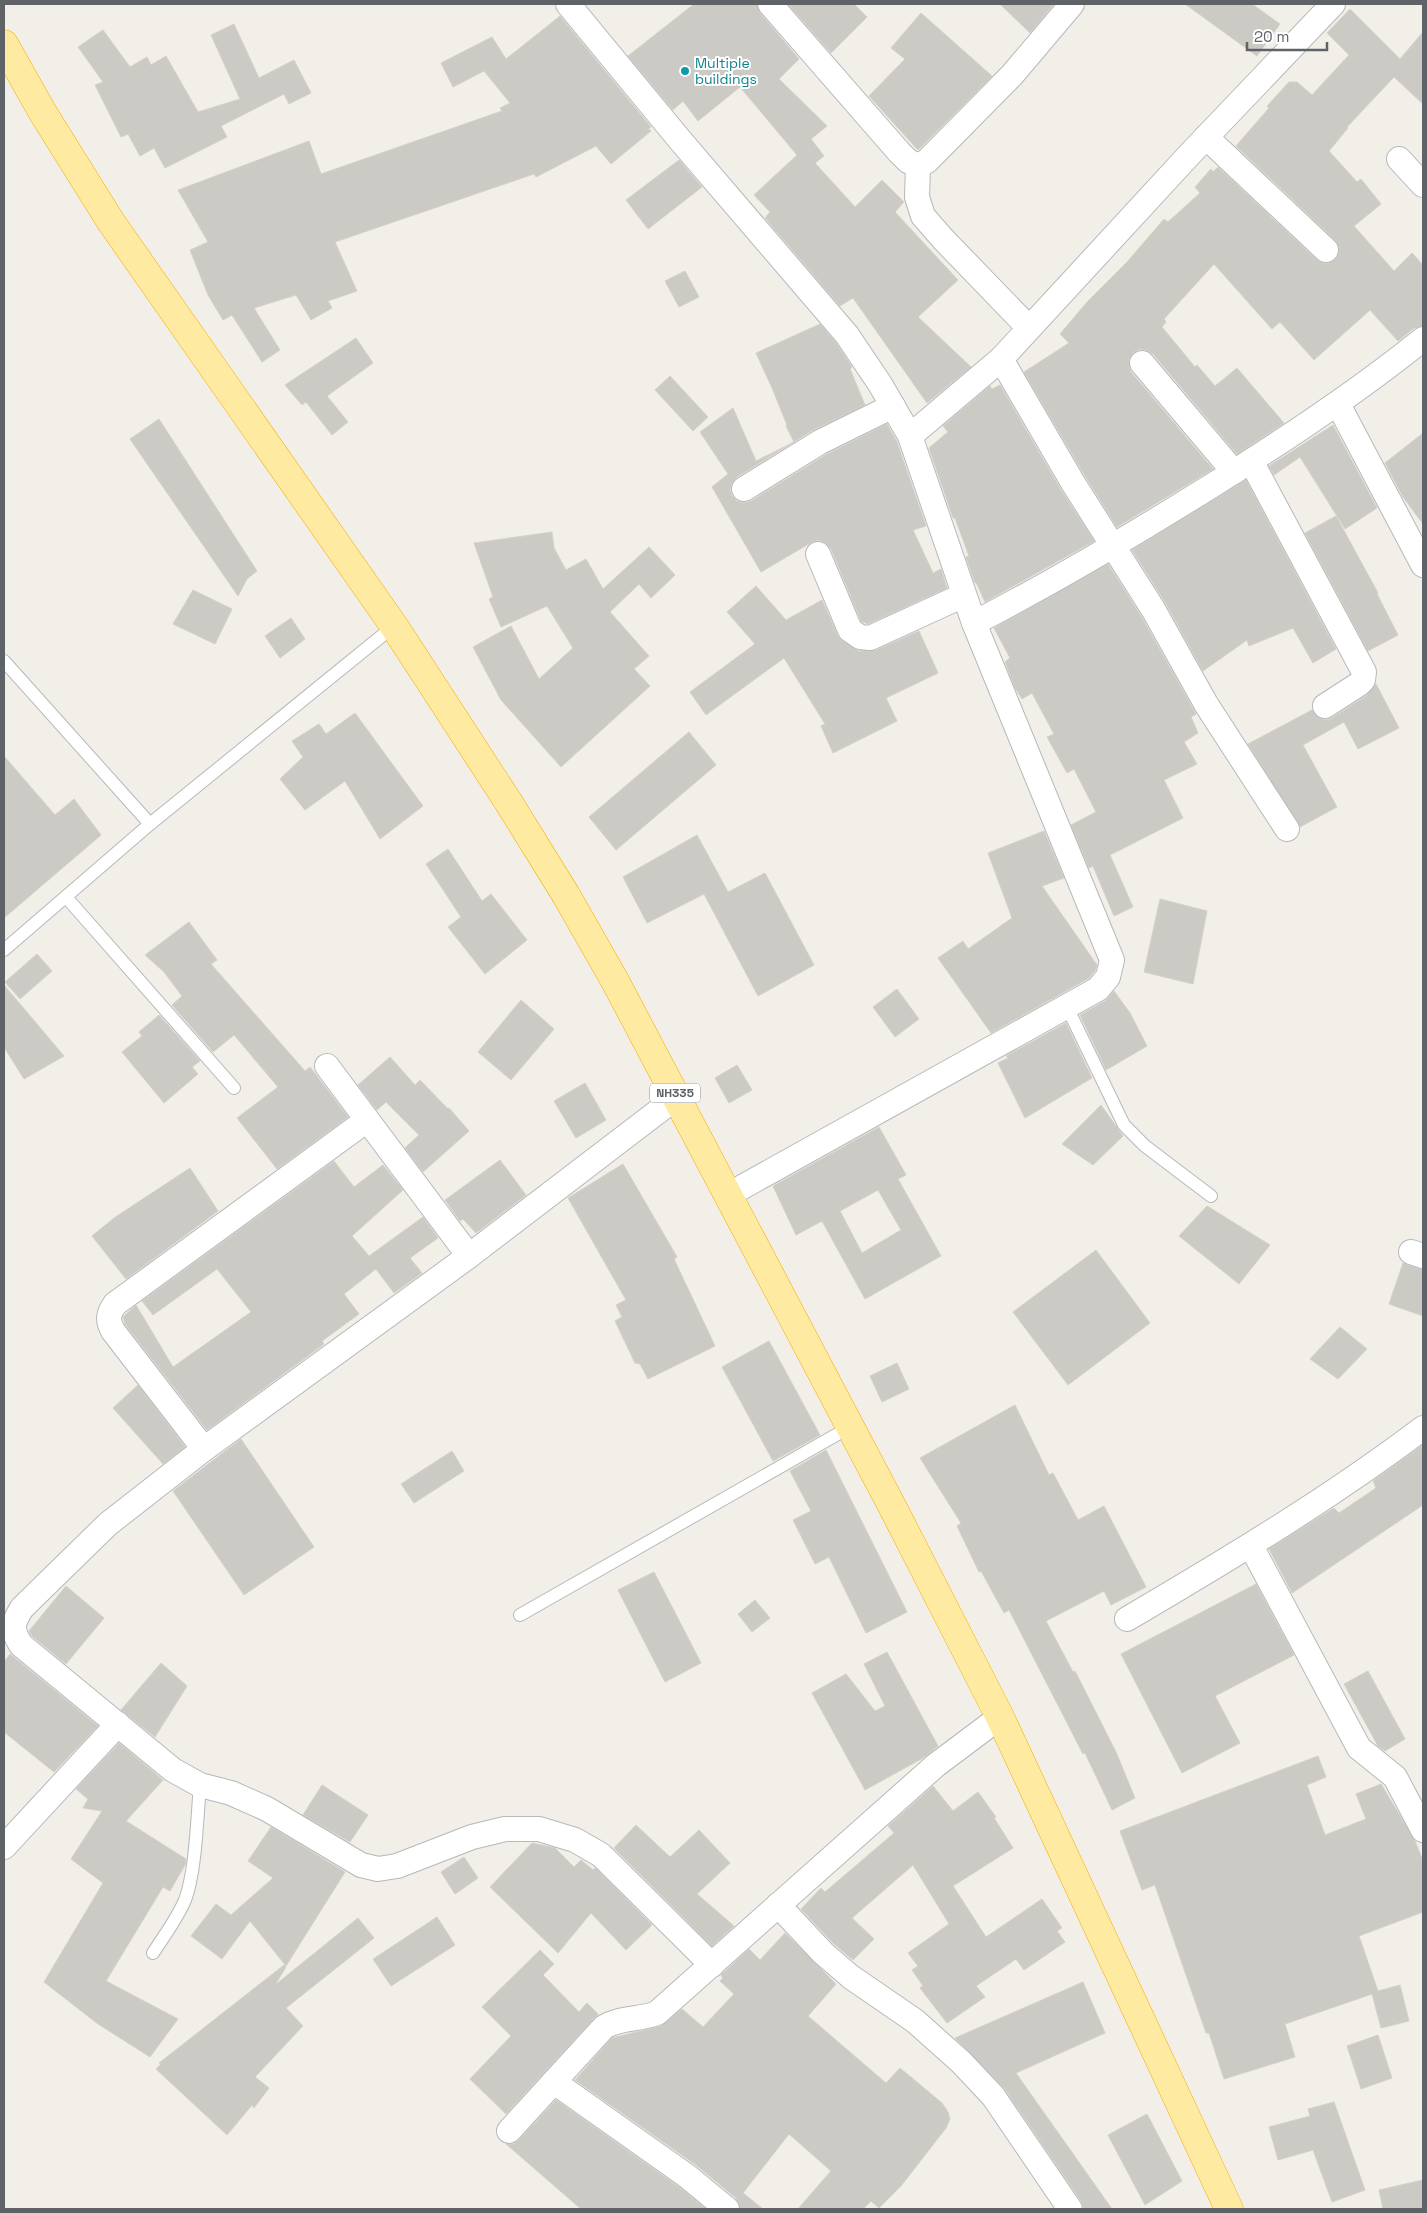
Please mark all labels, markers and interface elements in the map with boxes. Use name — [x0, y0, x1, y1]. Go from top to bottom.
scale bar — [1247, 20, 1327, 52]
text: 20 m — [1254, 27, 1289, 46]
place label: Multiple buildings — [695, 54, 757, 88]
marker: Multiple buildings — [679, 65, 691, 77]
road number: NH335 — [650, 1084, 700, 1102]

